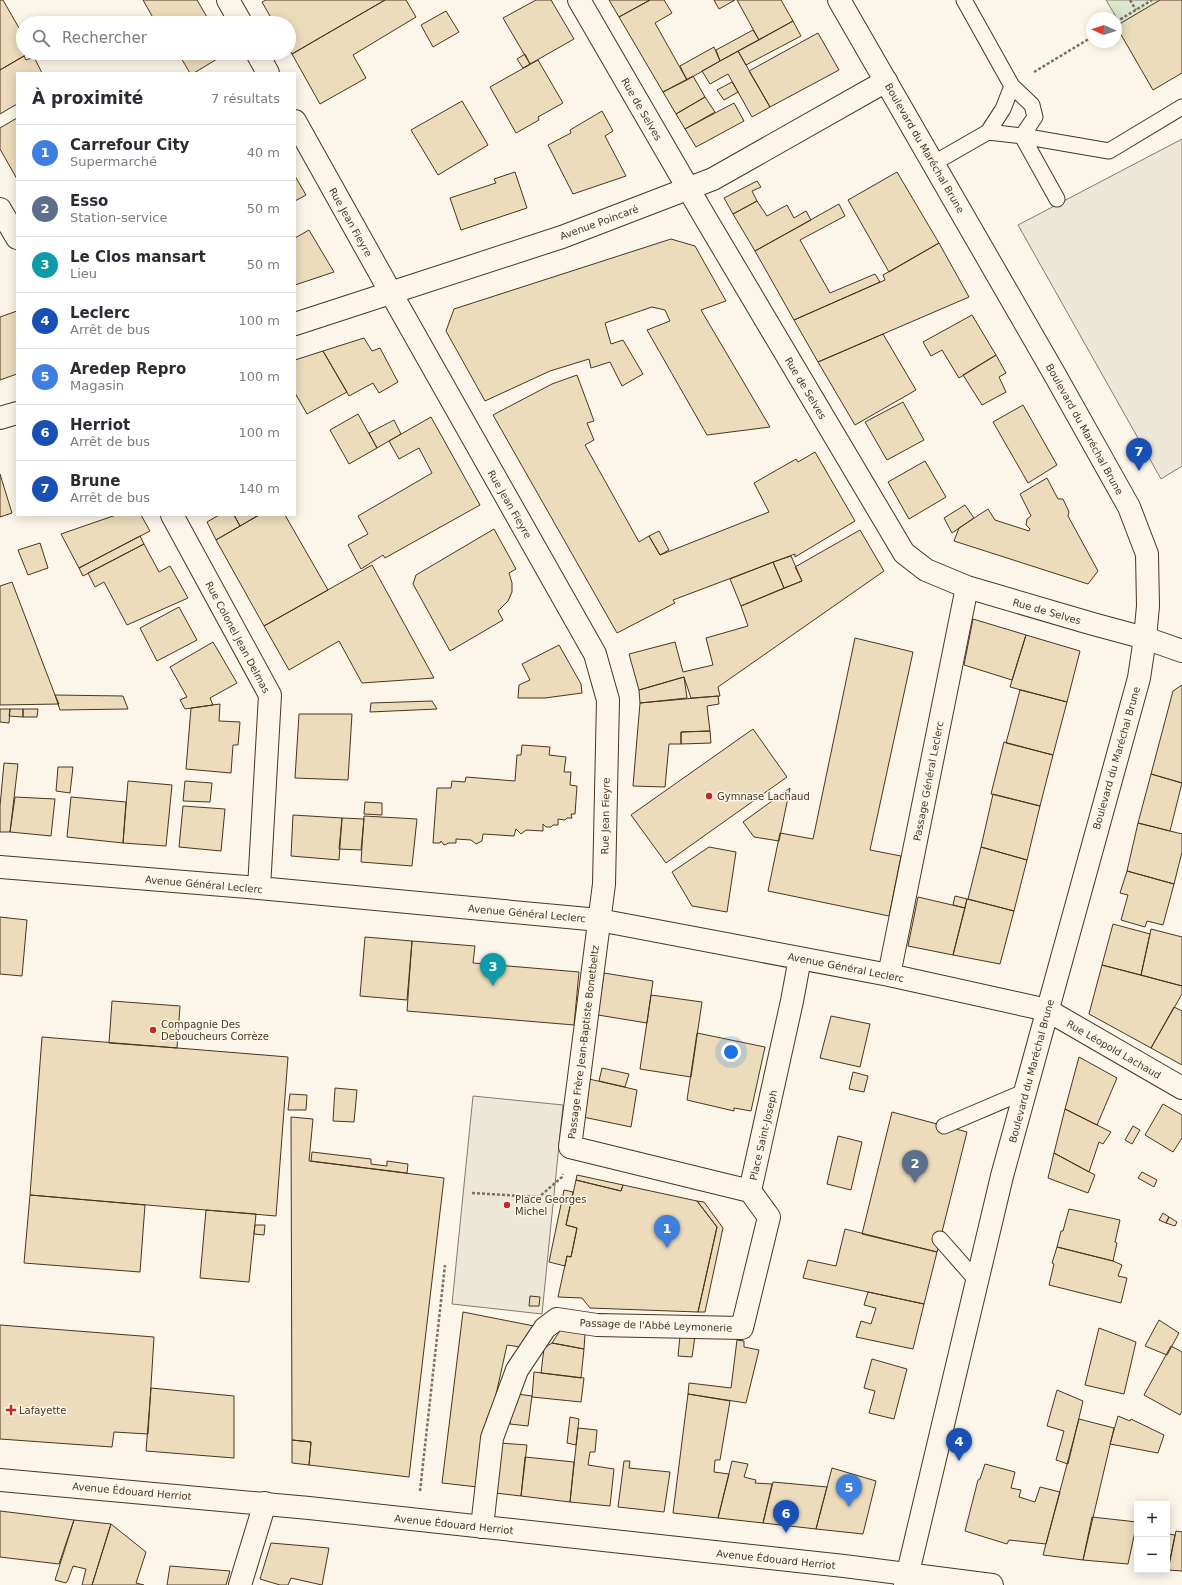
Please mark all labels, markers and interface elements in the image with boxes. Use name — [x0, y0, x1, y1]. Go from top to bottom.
north arrow — [1086, 12, 1122, 48]
search box — [16, 16, 296, 60]
icon: search — [30, 27, 52, 49]
text: Rechercher — [62, 29, 147, 47]
street label: Rue de Selves — [619, 76, 664, 142]
street label: Boulevard du Maréchal Brune — [883, 81, 966, 215]
text: À proximité — [32, 88, 143, 108]
text: 7 résultats — [211, 91, 280, 106]
text: Carrefour City — [70, 136, 189, 154]
text: 1 — [40, 145, 50, 160]
text: 40 m — [247, 145, 280, 160]
text: Supermarché — [70, 154, 157, 169]
street label: Rue Jean Fieyre — [327, 186, 374, 259]
text: Esso — [70, 192, 108, 210]
text: 2 — [40, 201, 50, 216]
text: 50 m — [247, 201, 280, 216]
street label: Avenue Poincaré — [558, 203, 640, 242]
text: Station-service — [70, 210, 167, 225]
text: Le Clos mansart — [70, 248, 206, 266]
text: 3 — [40, 257, 50, 272]
text: 50 m — [247, 257, 280, 272]
text: Lieu — [70, 266, 97, 281]
text: Leclerc — [70, 304, 130, 322]
text: 4 — [40, 313, 50, 328]
text: 100 m — [238, 313, 280, 328]
text: Arrêt de bus — [70, 322, 150, 337]
street label: Rue de Selves — [783, 355, 828, 421]
text: Aredep Repro — [70, 360, 186, 378]
street label: Boulevard du Maréchal Brune — [1044, 362, 1125, 497]
text: 5 — [40, 369, 50, 384]
text: 100 m — [238, 369, 280, 384]
text: Magasin — [70, 378, 124, 393]
text: Herriot — [70, 416, 130, 434]
text: 6 — [40, 425, 50, 440]
text: 100 m — [238, 425, 280, 440]
text: Arrêt de bus — [70, 434, 150, 449]
pin: 7 — [1126, 438, 1152, 471]
street label: Rue Jean Fieyre — [486, 468, 534, 540]
text: Brune — [70, 472, 120, 490]
text: 7 — [40, 481, 50, 496]
text: 140 m — [238, 481, 280, 496]
text: Arrêt de bus — [70, 490, 150, 505]
street label: Rue Colonel Jean Delmas — [203, 579, 272, 695]
street label: Rue de Selves — [1012, 596, 1082, 626]
street label: Boulevard du Maréchal Brune — [1091, 685, 1142, 831]
street label: Passage Général Leclerc — [911, 720, 946, 842]
street label: Rue Jean Fieyre — [599, 777, 612, 855]
marker: Gymnase Lachaud — [704, 791, 714, 801]
place label: Gymnase Lachaud — [717, 791, 810, 802]
street label: Avenue Général Leclerc — [145, 874, 263, 895]
street label: Avenue Général Leclerc — [468, 903, 586, 924]
street label: Passage Frère Jean-Baptiste Bonetbeltz — [566, 944, 601, 1140]
street label: Avenue Général Leclerc — [787, 951, 905, 984]
pin: 3 — [480, 953, 506, 986]
street label: Boulevard du Maréchal Brune — [1007, 998, 1056, 1144]
street label: Rue Léopold Lachaud — [1065, 1018, 1163, 1081]
place label: Compagnie Des Deboucheurs Corrèze — [161, 1019, 269, 1042]
marker: Compagnie Des Deboucheurs Corrèze — [148, 1025, 158, 1035]
your location — [721, 1042, 741, 1062]
street label: Place Saint-Joseph — [748, 1089, 779, 1181]
pin: 2 — [902, 1150, 928, 1183]
place label: Place Georges Michel — [515, 1194, 586, 1217]
marker: Place Georges Michel — [502, 1200, 512, 1210]
pin: 1 — [654, 1215, 680, 1248]
street label: Passage de l'Abbé Leymonerie — [579, 1317, 733, 1334]
marker: Lafayette — [6, 1405, 16, 1415]
place label: Lafayette — [19, 1405, 66, 1416]
pin: 4 — [946, 1428, 972, 1461]
pin: 5 — [836, 1474, 862, 1507]
street label: Avenue Édouard Herriot — [72, 1480, 192, 1502]
pin: 6 — [773, 1500, 799, 1533]
map controls — [1134, 1501, 1170, 1573]
button: + — [1134, 1501, 1170, 1537]
street label: Avenue Édouard Herriot — [394, 1512, 514, 1536]
button: − — [1134, 1537, 1170, 1573]
street label: Avenue Édouard Herriot — [716, 1547, 836, 1571]

